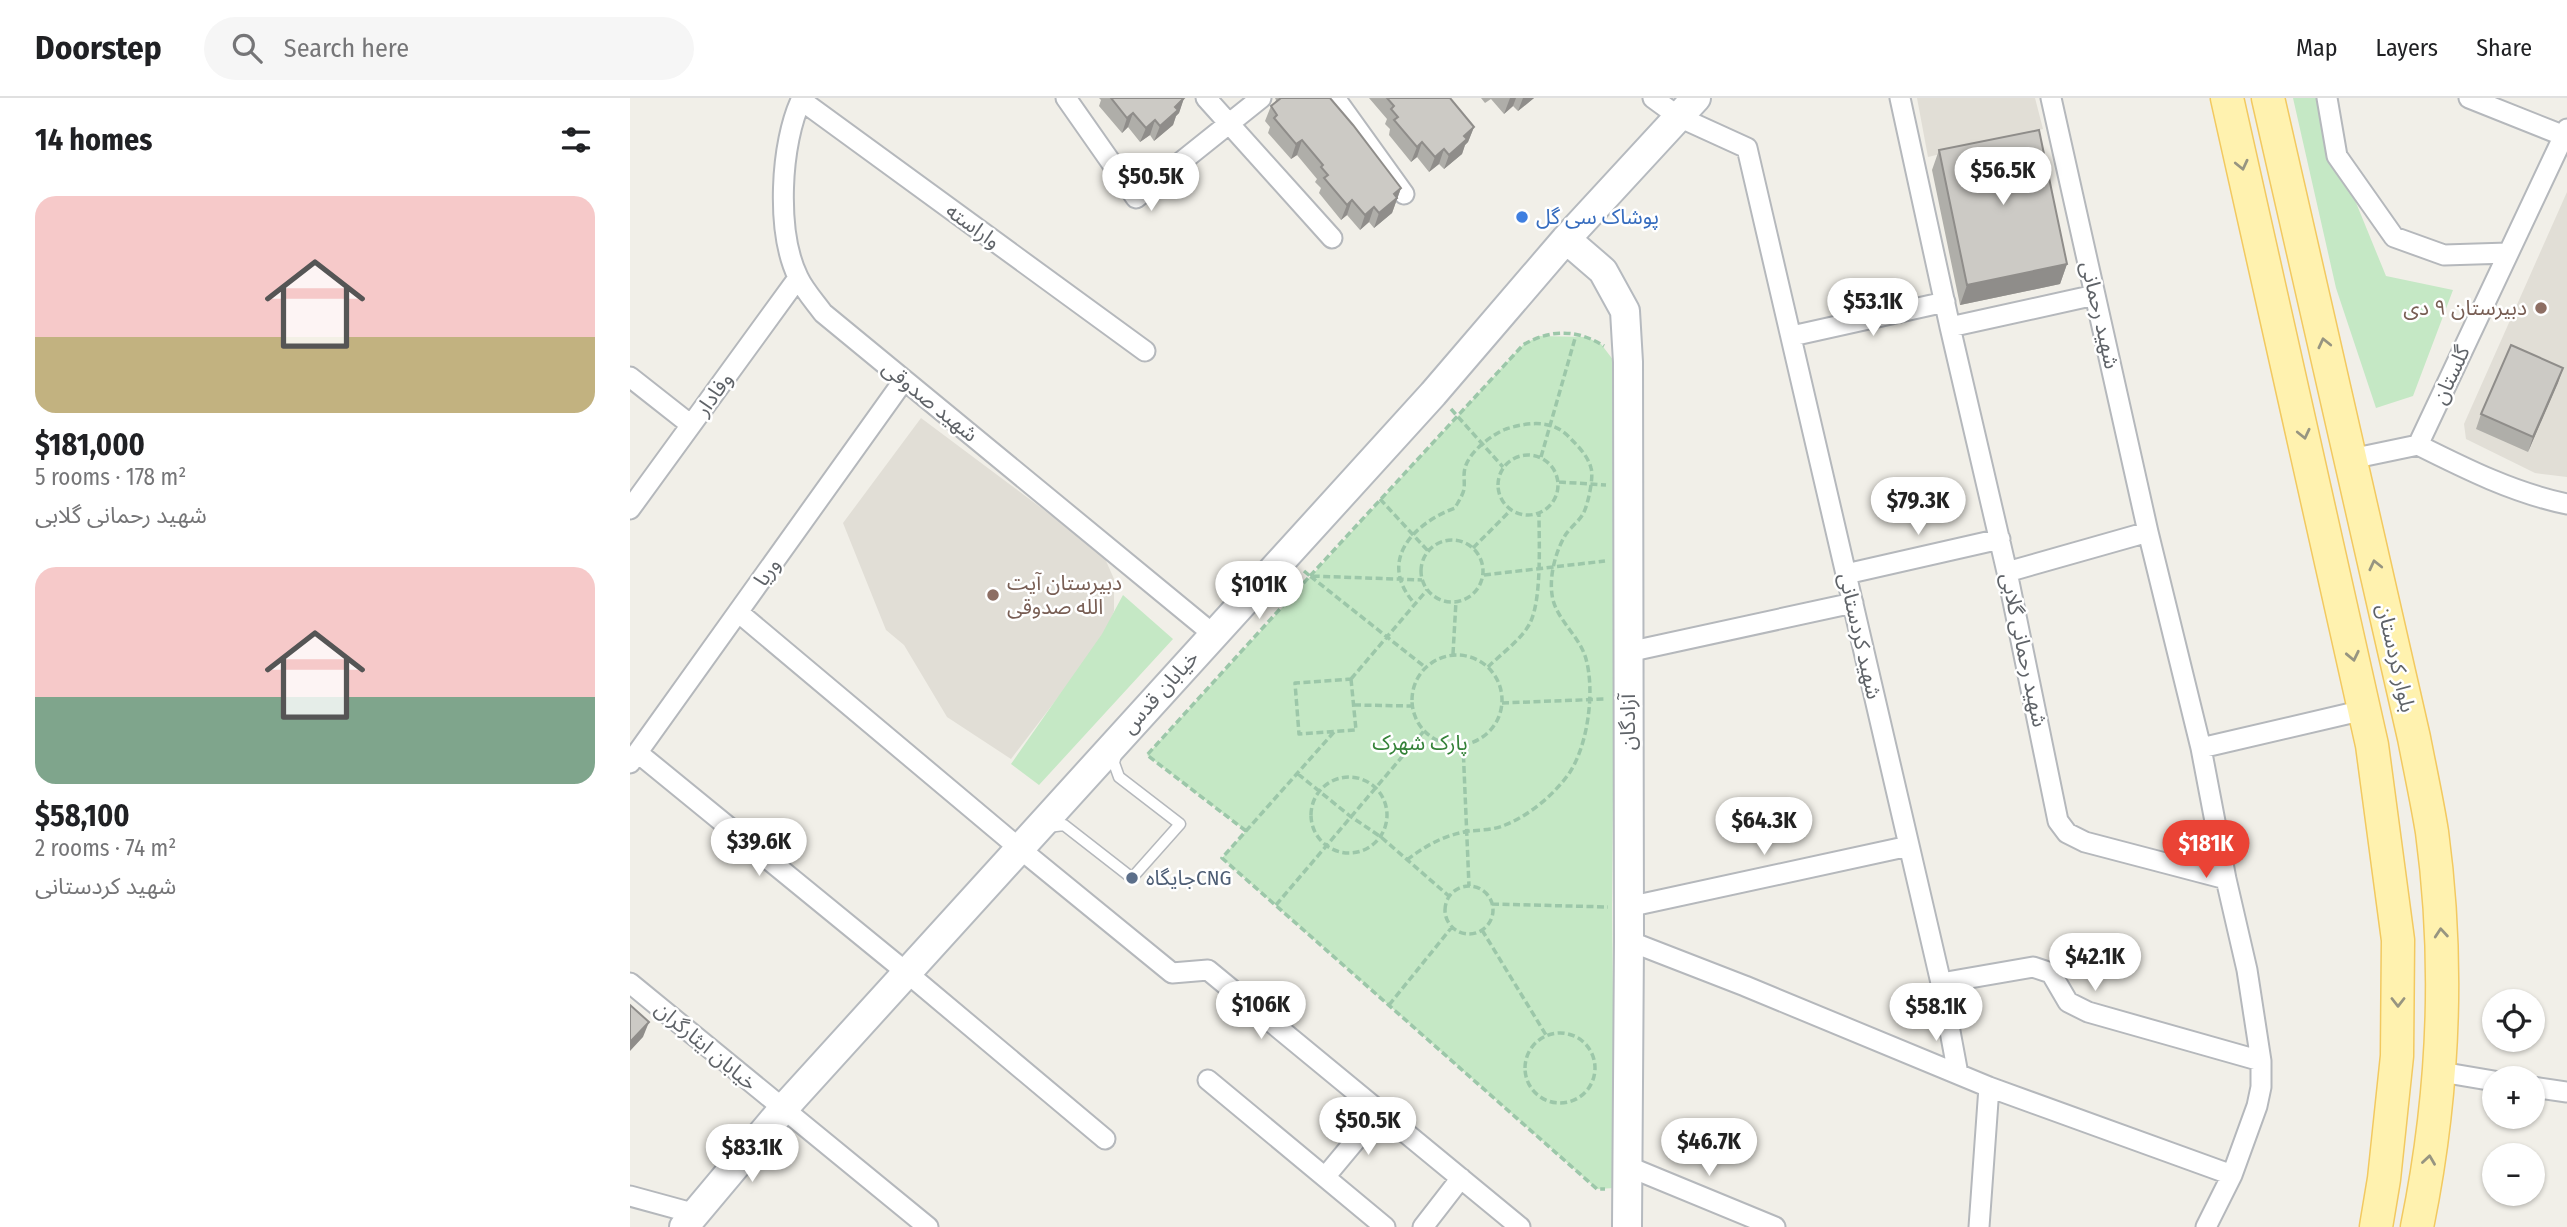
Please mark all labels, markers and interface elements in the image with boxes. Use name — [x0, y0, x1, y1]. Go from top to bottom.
search box — [204, 17, 694, 80]
text: Doorstep — [35, 28, 162, 68]
icon: search — [228, 29, 266, 67]
text: Search here — [284, 33, 409, 64]
text: Map — [2296, 34, 2338, 62]
text: Layers — [2376, 34, 2438, 62]
text: Share — [2476, 34, 2532, 62]
icon: filters — [557, 121, 595, 159]
text: 14 homes — [35, 122, 152, 158]
pin: $56.5K — [1946, 148, 2060, 207]
pin: $50.5K — [1094, 153, 1208, 213]
text: $56.5K — [1971, 156, 2035, 184]
one-way arrow — [2234, 158, 2248, 170]
text: $50.5K — [1118, 162, 1184, 190]
street label: واراسته — [941, 198, 1005, 254]
place label: پوشاک سی گل — [1536, 204, 1659, 230]
marker: پوشاک سی گل — [1514, 209, 1530, 225]
icon: home — [252, 241, 378, 367]
street label: شهید رحمانی — [2075, 259, 2125, 371]
pin: $53.1K — [1816, 278, 1930, 338]
text: $53.1K — [1843, 287, 1903, 315]
place label: دبیرستان ۹ دی — [2403, 295, 2527, 321]
marker: دبیرستان ۹ دی — [2533, 300, 2549, 316]
one-way arrow — [2318, 337, 2333, 349]
street label: گلستان — [2426, 341, 2476, 408]
street label: شهید صدوقی — [877, 355, 983, 447]
street label: وفادار — [689, 367, 739, 422]
text: $181,000 — [35, 427, 145, 463]
one-way arrow — [2295, 428, 2310, 440]
text: 5 rooms · 178 m² — [35, 463, 186, 491]
pin: $79.3K — [1861, 478, 1975, 537]
text: $79.3K — [1887, 486, 1949, 514]
text: شهید رحمانی گلابی — [35, 501, 207, 529]
street label: وریا — [748, 553, 786, 591]
one-way arrow — [2368, 559, 2383, 571]
pin: $101K — [1210, 561, 1308, 621]
place label: دبیرستان آیت الله صدوقی — [1007, 570, 1122, 620]
text: $101K — [1231, 570, 1287, 598]
street label: شهید کردستانی — [1833, 570, 1887, 702]
street label: شهید رحمانی گلابی — [1995, 571, 2053, 729]
marker: دبیرستان آیت الله صدوقی — [985, 587, 1001, 603]
street label: بلوار کردستان — [2371, 601, 2421, 715]
icon: home — [252, 612, 378, 738]
street label: خیابان قدس — [1116, 645, 1204, 739]
one-way arrow — [2344, 650, 2359, 662]
street label: آزادگان — [1615, 693, 1641, 750]
park label: پارک شهرک — [1372, 730, 1468, 756]
text: $58,100 — [35, 798, 130, 834]
pin: $64.3K — [1707, 798, 1821, 857]
text: $64.3K — [1731, 806, 1797, 834]
pin: $39.6K — [702, 818, 816, 878]
pin: $181K — [2157, 820, 2255, 880]
text: $39.6K — [727, 827, 791, 855]
text: $181K — [2178, 829, 2234, 857]
text: 2 rooms · 74 m² — [35, 834, 176, 862]
place label: جایگاهCNG — [1146, 865, 1232, 891]
marker: جایگاهCNG — [1124, 870, 1140, 886]
text: شهید کردستانی — [35, 872, 176, 900]
one-way arrow — [2434, 927, 2449, 938]
pin: $42.1K — [2038, 934, 2152, 993]
text: $42.1K — [2065, 942, 2125, 970]
pin: $106K — [1212, 982, 1310, 1041]
pin: $58.1K — [1879, 984, 1993, 1043]
map controls — [2482, 989, 2545, 1206]
button: locate — [2482, 989, 2545, 1052]
text: $106K — [1232, 990, 1290, 1018]
text: $58.1K — [1906, 992, 1966, 1020]
street label: خیابان ایثارگران — [650, 996, 762, 1096]
one-way arrow — [2390, 997, 2405, 1008]
button: + — [2482, 1066, 2545, 1129]
pin: $50.5K — [1311, 1098, 1425, 1157]
text: $50.5K — [1335, 1106, 1401, 1134]
pin: $46.7K — [1652, 1118, 1766, 1178]
pin: $83.1K — [695, 1124, 809, 1184]
text: $46.7K — [1677, 1127, 1741, 1155]
text: $83.1K — [722, 1133, 782, 1161]
button: − — [2482, 1143, 2545, 1206]
one-way arrow — [2421, 1154, 2436, 1166]

